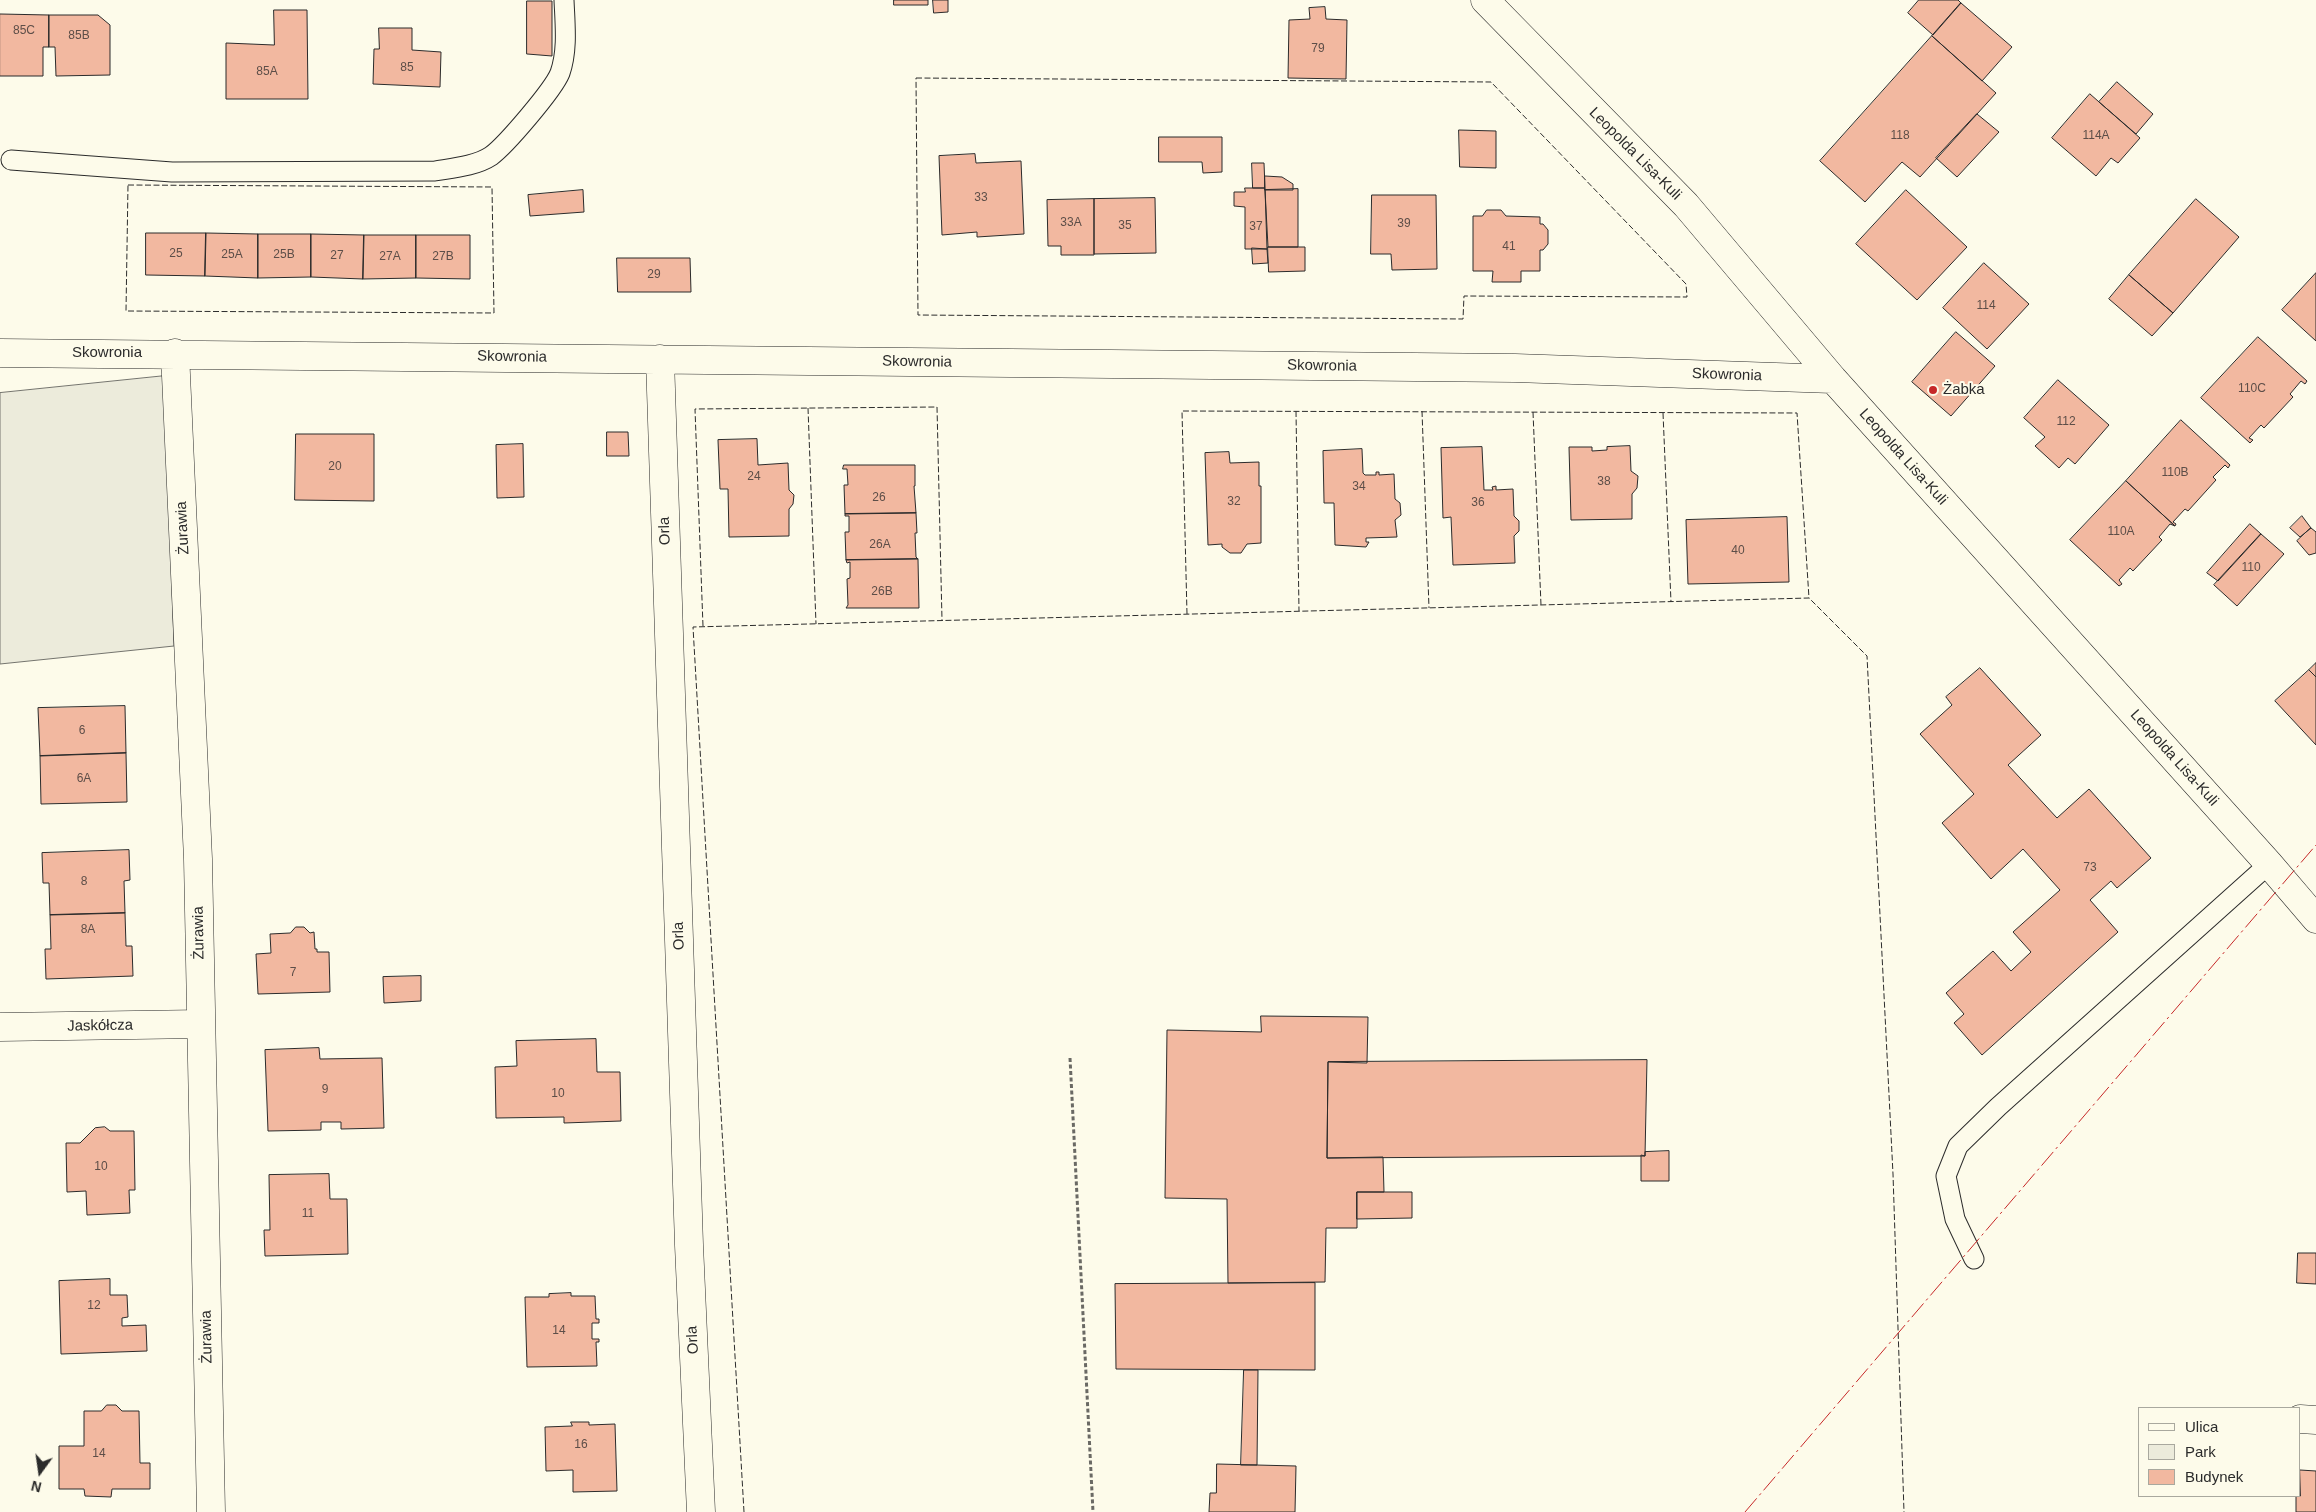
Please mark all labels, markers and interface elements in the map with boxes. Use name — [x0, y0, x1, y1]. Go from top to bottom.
house number: 85C — [13, 24, 35, 38]
house number: 85B — [68, 29, 90, 43]
house number: 79 — [1311, 42, 1325, 56]
house number: 85 — [400, 61, 414, 75]
house number: 85A — [256, 65, 278, 79]
street label: Leopolda Lisa-Kuli — [1585, 104, 1685, 204]
house number: 118 — [1890, 129, 1910, 143]
house number: 114A — [2082, 129, 2110, 143]
house number: 33 — [974, 191, 988, 205]
house number: 33A — [1060, 216, 1082, 230]
house number: 39 — [1397, 217, 1411, 231]
house number: 35 — [1118, 219, 1132, 233]
house number: 37 — [1249, 220, 1263, 234]
house number: 41 — [1502, 240, 1516, 254]
house number: 25 — [169, 247, 183, 261]
house number: 25A — [221, 248, 243, 262]
house number: 25B — [273, 248, 295, 262]
house number: 27 — [330, 249, 344, 263]
house number: 27A — [379, 250, 401, 264]
house number: 27B — [432, 250, 454, 264]
house number: 29 — [647, 268, 661, 282]
house number: 114 — [1976, 299, 1996, 313]
street label: Skowronia — [72, 344, 142, 362]
street label: Skowronia — [477, 347, 547, 367]
street label: Skowronia — [882, 352, 952, 372]
street label: Skowronia — [1287, 356, 1357, 376]
street label: Skowronia — [1692, 365, 1762, 385]
place label: Żabka — [1943, 381, 1985, 399]
house number: 110C — [2238, 382, 2266, 396]
marker: Żabka — [1927, 384, 1939, 396]
street label: Leopolda Lisa-Kuli — [1855, 405, 1951, 509]
house number: 112 — [2056, 415, 2076, 429]
house number: 20 — [328, 460, 342, 474]
house number: 110B — [2161, 466, 2189, 480]
house number: 24 — [747, 470, 761, 484]
house number: 38 — [1597, 475, 1611, 489]
house number: 34 — [1352, 480, 1366, 494]
house number: 26 — [872, 491, 886, 505]
house number: 32 — [1227, 495, 1241, 509]
house number: 36 — [1471, 496, 1485, 510]
street label: Żurawia — [173, 501, 193, 555]
street label: Orla — [656, 517, 674, 545]
house number: 110A — [2107, 525, 2135, 539]
house number: 26A — [869, 538, 891, 552]
house number: 40 — [1731, 544, 1745, 558]
house number: 110 — [2241, 561, 2261, 575]
house number: 26B — [871, 585, 893, 599]
street label: Leopolda Lisa-Kuli — [2126, 706, 2222, 810]
house number: 6 — [79, 724, 85, 738]
house number: 6A — [77, 772, 91, 786]
house number: 73 — [2083, 861, 2097, 875]
house number: 8 — [81, 875, 87, 889]
street label: Żurawia — [190, 906, 208, 960]
street label: Orla — [670, 922, 688, 950]
house number: 8A — [81, 923, 95, 937]
house number: 7 — [290, 966, 296, 980]
street label: Jaskółcza — [67, 1016, 133, 1036]
house number: 9 — [322, 1083, 328, 1097]
house number: 10 — [551, 1087, 565, 1101]
house number: 10 — [94, 1160, 108, 1174]
house number: 11 — [302, 1207, 314, 1221]
house number: 12 — [87, 1299, 101, 1313]
street label: Żurawia — [198, 1310, 216, 1364]
house number: 14 — [552, 1324, 566, 1338]
street label: Orla — [683, 1325, 703, 1355]
legend — [2138, 1407, 2301, 1497]
text: Ulica — [2185, 1418, 2218, 1435]
house number: 16 — [574, 1438, 588, 1452]
text: Park — [2185, 1443, 2216, 1460]
north arrow — [15, 1447, 65, 1497]
house number: 14 — [92, 1447, 106, 1461]
text: Budynek — [2185, 1468, 2243, 1485]
text: N — [30, 1478, 43, 1496]

